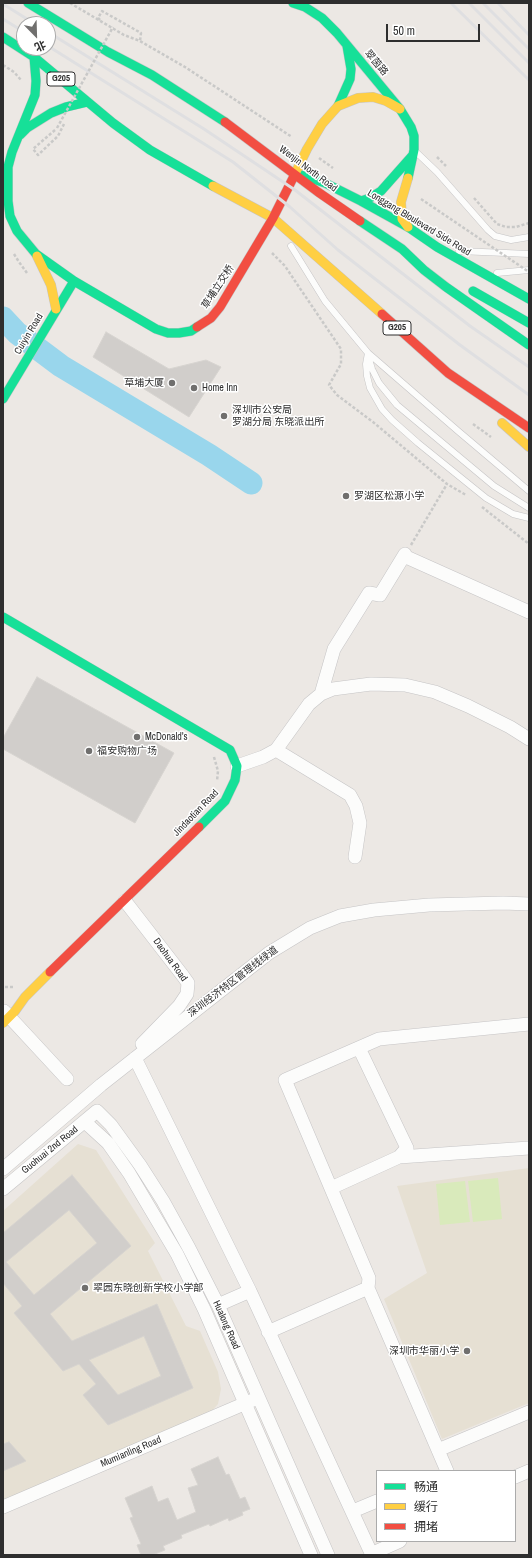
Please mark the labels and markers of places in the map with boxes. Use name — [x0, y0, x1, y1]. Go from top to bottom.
place label: 草埔大厦 — [124, 377, 164, 389]
marker: 草埔大厦 — [167, 378, 177, 388]
place label: Home Inn — [202, 382, 238, 394]
marker: Home Inn — [189, 383, 199, 393]
place label: 深圳市公安局 罗湖分局 东晓派出所 — [232, 404, 324, 428]
marker: 深圳市公安局 罗湖分局 东晓派出所 — [219, 411, 229, 421]
place label: 罗湖区松源小学 — [354, 490, 424, 502]
marker: 罗湖区松源小学 — [341, 491, 351, 501]
place label: McDonald's — [145, 731, 188, 743]
marker: McDonald's — [132, 732, 142, 742]
place label: 福安购物广场 — [97, 745, 157, 757]
marker: 福安购物广场 — [84, 746, 94, 756]
place label: 翠园东晓创新学校小学部 — [93, 1282, 203, 1294]
marker: 翠园东晓创新学校小学部 — [80, 1283, 90, 1293]
place label: 深圳市华丽小学 — [389, 1345, 459, 1357]
marker: 深圳市华丽小学 — [462, 1346, 472, 1356]

